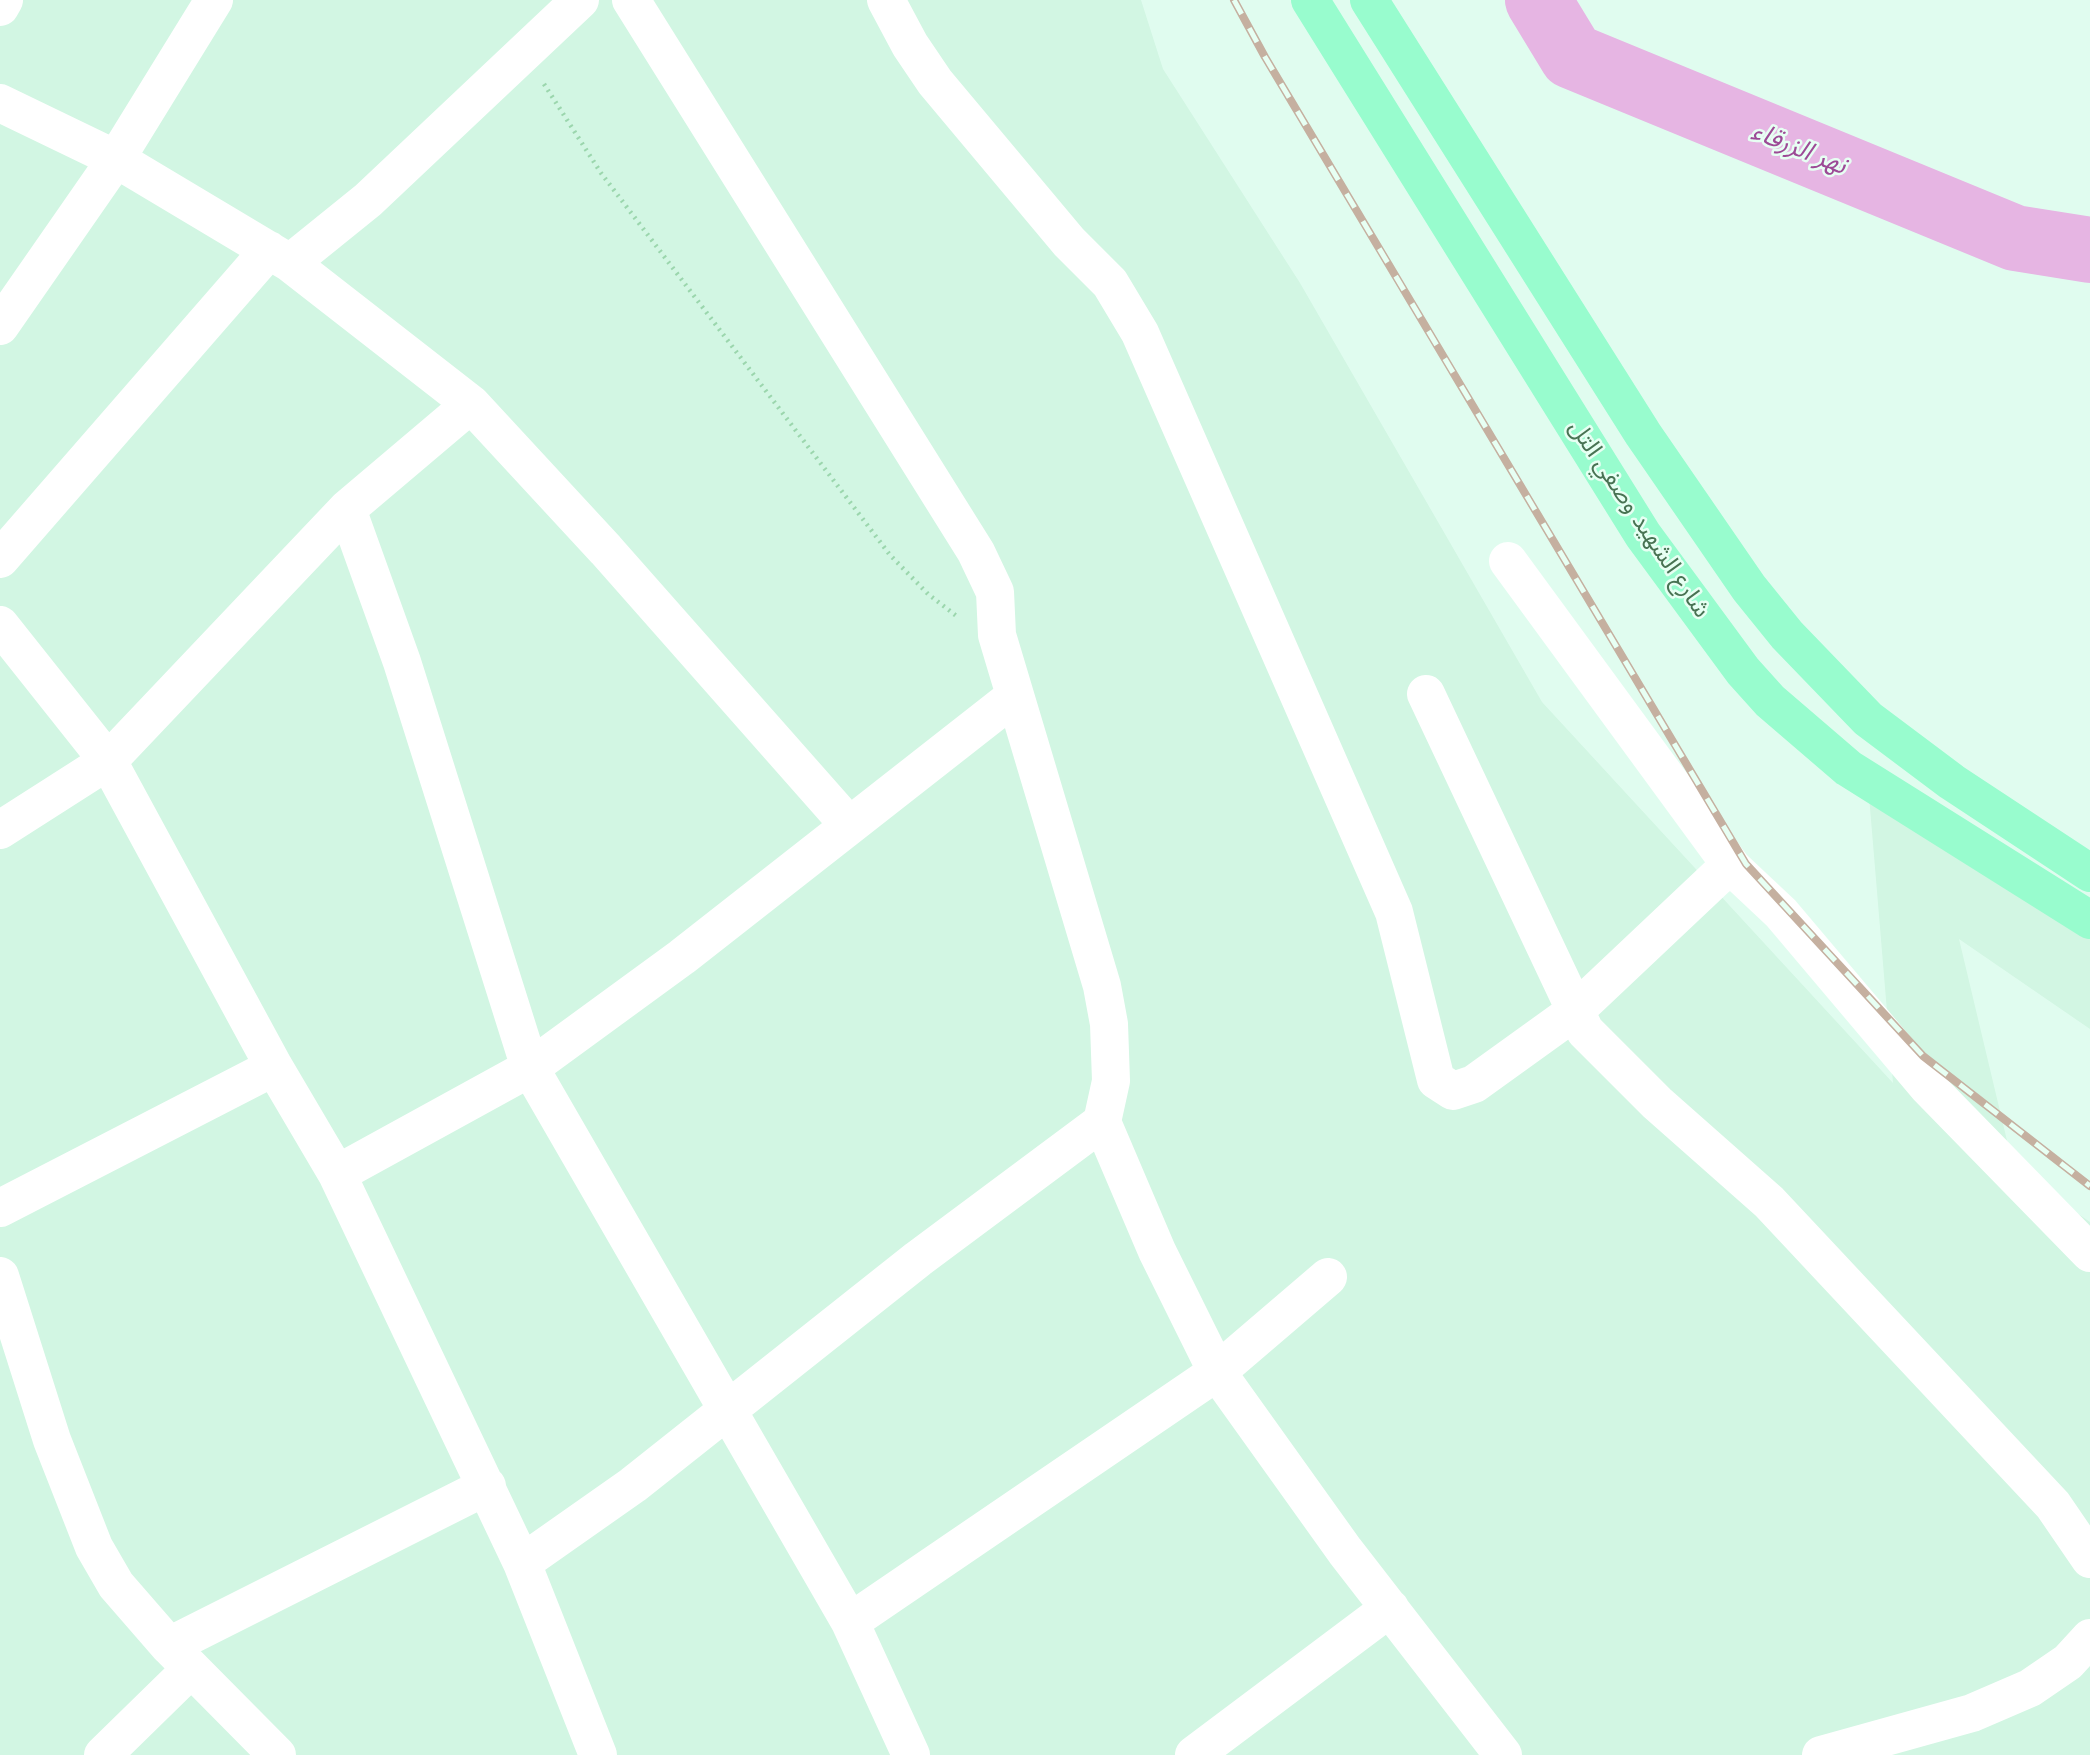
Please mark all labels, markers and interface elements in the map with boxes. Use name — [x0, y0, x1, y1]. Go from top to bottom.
water label: نهر الزرقاء — [1747, 116, 1851, 182]
street label: شارع الشهيد وصفي التل — [1562, 415, 1716, 623]

